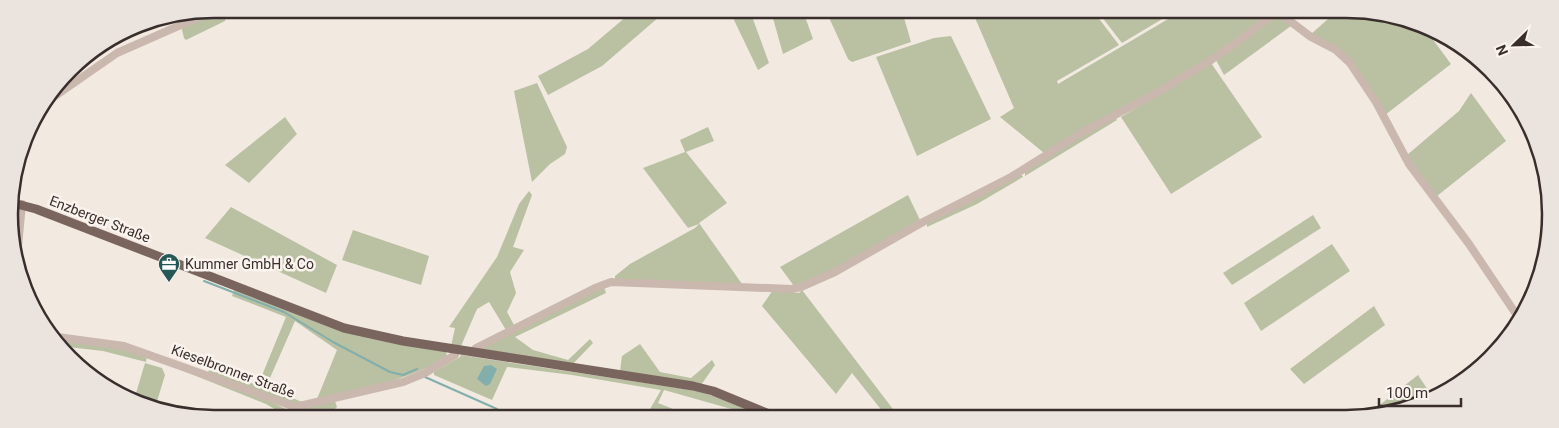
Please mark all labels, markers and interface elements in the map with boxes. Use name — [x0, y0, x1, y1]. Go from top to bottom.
north arrow — [1489, 20, 1539, 70]
text: N — [1493, 42, 1511, 58]
street label: Enzberger Straße — [47, 192, 153, 246]
office icon: Kummer GmbH & Co — [157, 252, 181, 283]
place label: Kummer GmbH & Co — [185, 256, 314, 272]
street label: Kieselbronner Straße — [169, 341, 297, 401]
scale bar — [1379, 376, 1462, 408]
text: 100 m — [1386, 384, 1428, 402]

